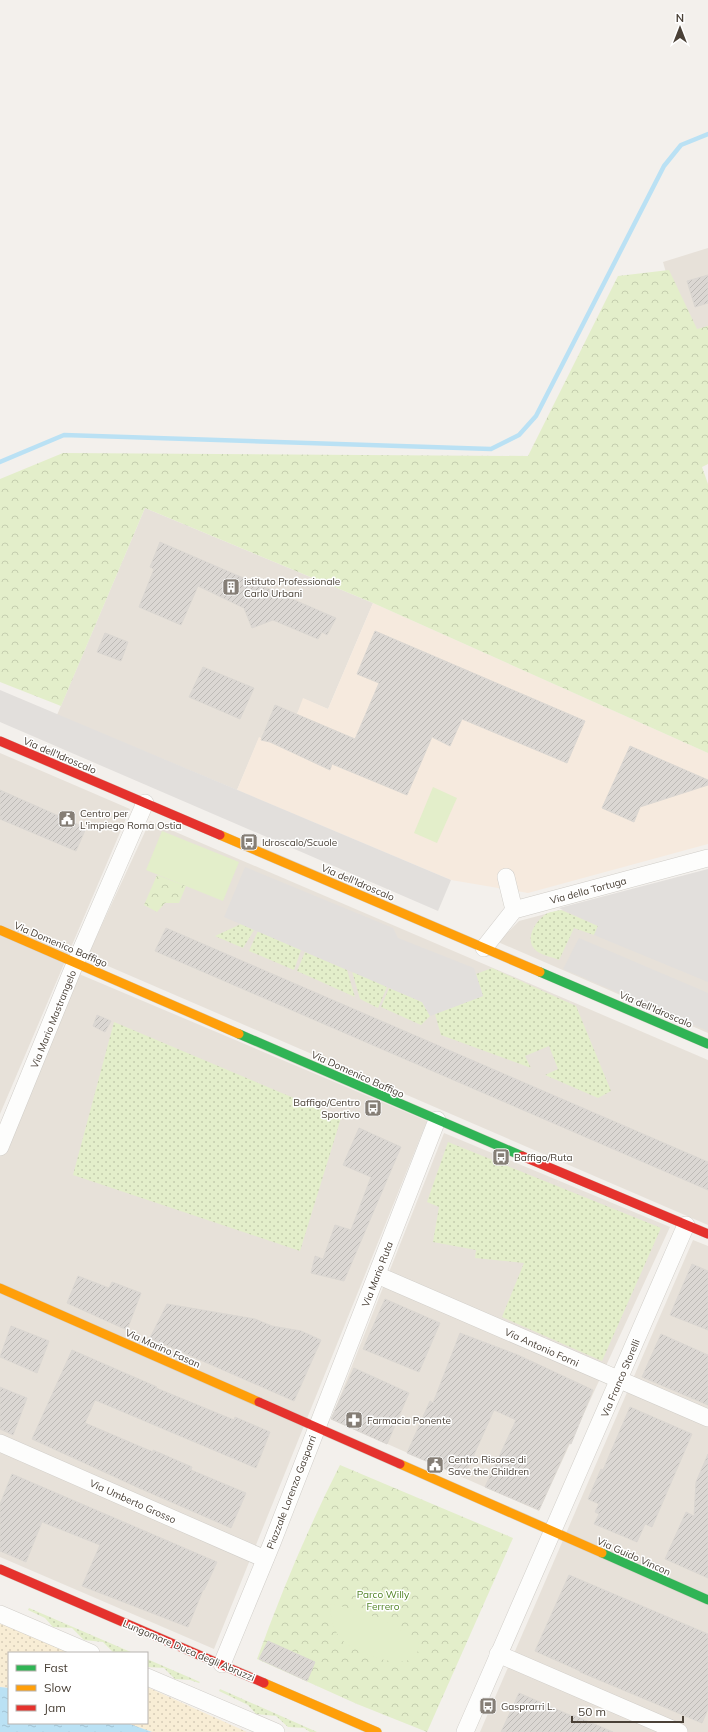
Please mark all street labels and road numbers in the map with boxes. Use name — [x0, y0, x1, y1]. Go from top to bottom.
street label: Via dell'Idroscalo — [21, 734, 99, 777]
street label: Via dell'Idroscalo — [319, 861, 397, 904]
street label: Via della Tortuga — [548, 874, 628, 907]
street label: Via Domenico Baffigo — [12, 919, 110, 970]
street label: Via Mario Mastrangelo — [28, 968, 79, 1070]
street label: Via dell'Idroscalo — [617, 988, 695, 1031]
street label: Via Domenico Baffigo — [309, 1048, 407, 1101]
street label: Via Mario Ruta — [359, 1240, 396, 1309]
street label: Via Antonio Forni — [503, 1325, 581, 1370]
street label: Via Marino Fasan — [123, 1326, 203, 1371]
street label: Via Franco Storelli — [598, 1337, 643, 1419]
street label: Piazzale Lorenzo Gasparri — [264, 1433, 319, 1551]
street label: Via Umberto Grosso — [88, 1477, 178, 1527]
street label: Via Guido Vincon — [595, 1534, 673, 1579]
street label: Lungomare Duca degli Abruzzi — [121, 1617, 257, 1684]

